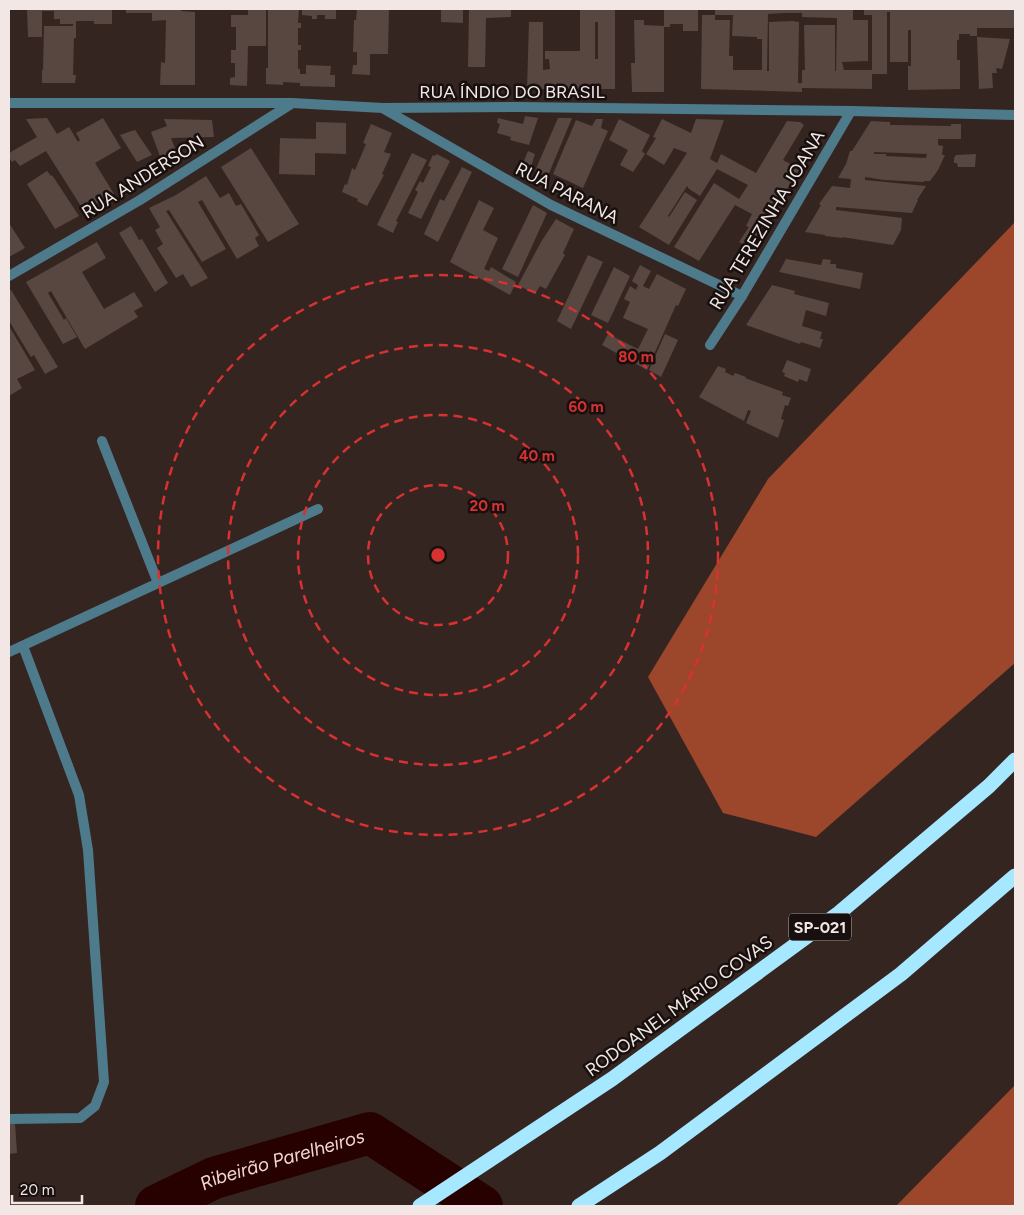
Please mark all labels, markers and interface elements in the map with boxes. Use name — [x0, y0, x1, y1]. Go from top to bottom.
street label: RUA ÍNDIO DO BRASIL — [419, 81, 605, 103]
street label: RUA TEREZINHA JOANA — [705, 126, 829, 314]
street label: RUA ANDERSON — [78, 131, 208, 223]
street label: RUA PARANA — [512, 158, 622, 228]
text: 80 m — [618, 348, 654, 366]
text: 60 m — [568, 398, 604, 416]
text: 40 m — [519, 447, 555, 465]
text: 20 m — [469, 497, 505, 515]
centre of rings — [429, 546, 447, 564]
road number: SP-021 — [789, 914, 851, 940]
street label: RODOANEL MÁRIO COVAS — [581, 931, 777, 1081]
water label: Ribeirão Parelheiros — [196, 1124, 367, 1195]
scale bar — [12, 1172, 82, 1204]
text: 20 m — [20, 1181, 54, 1199]

